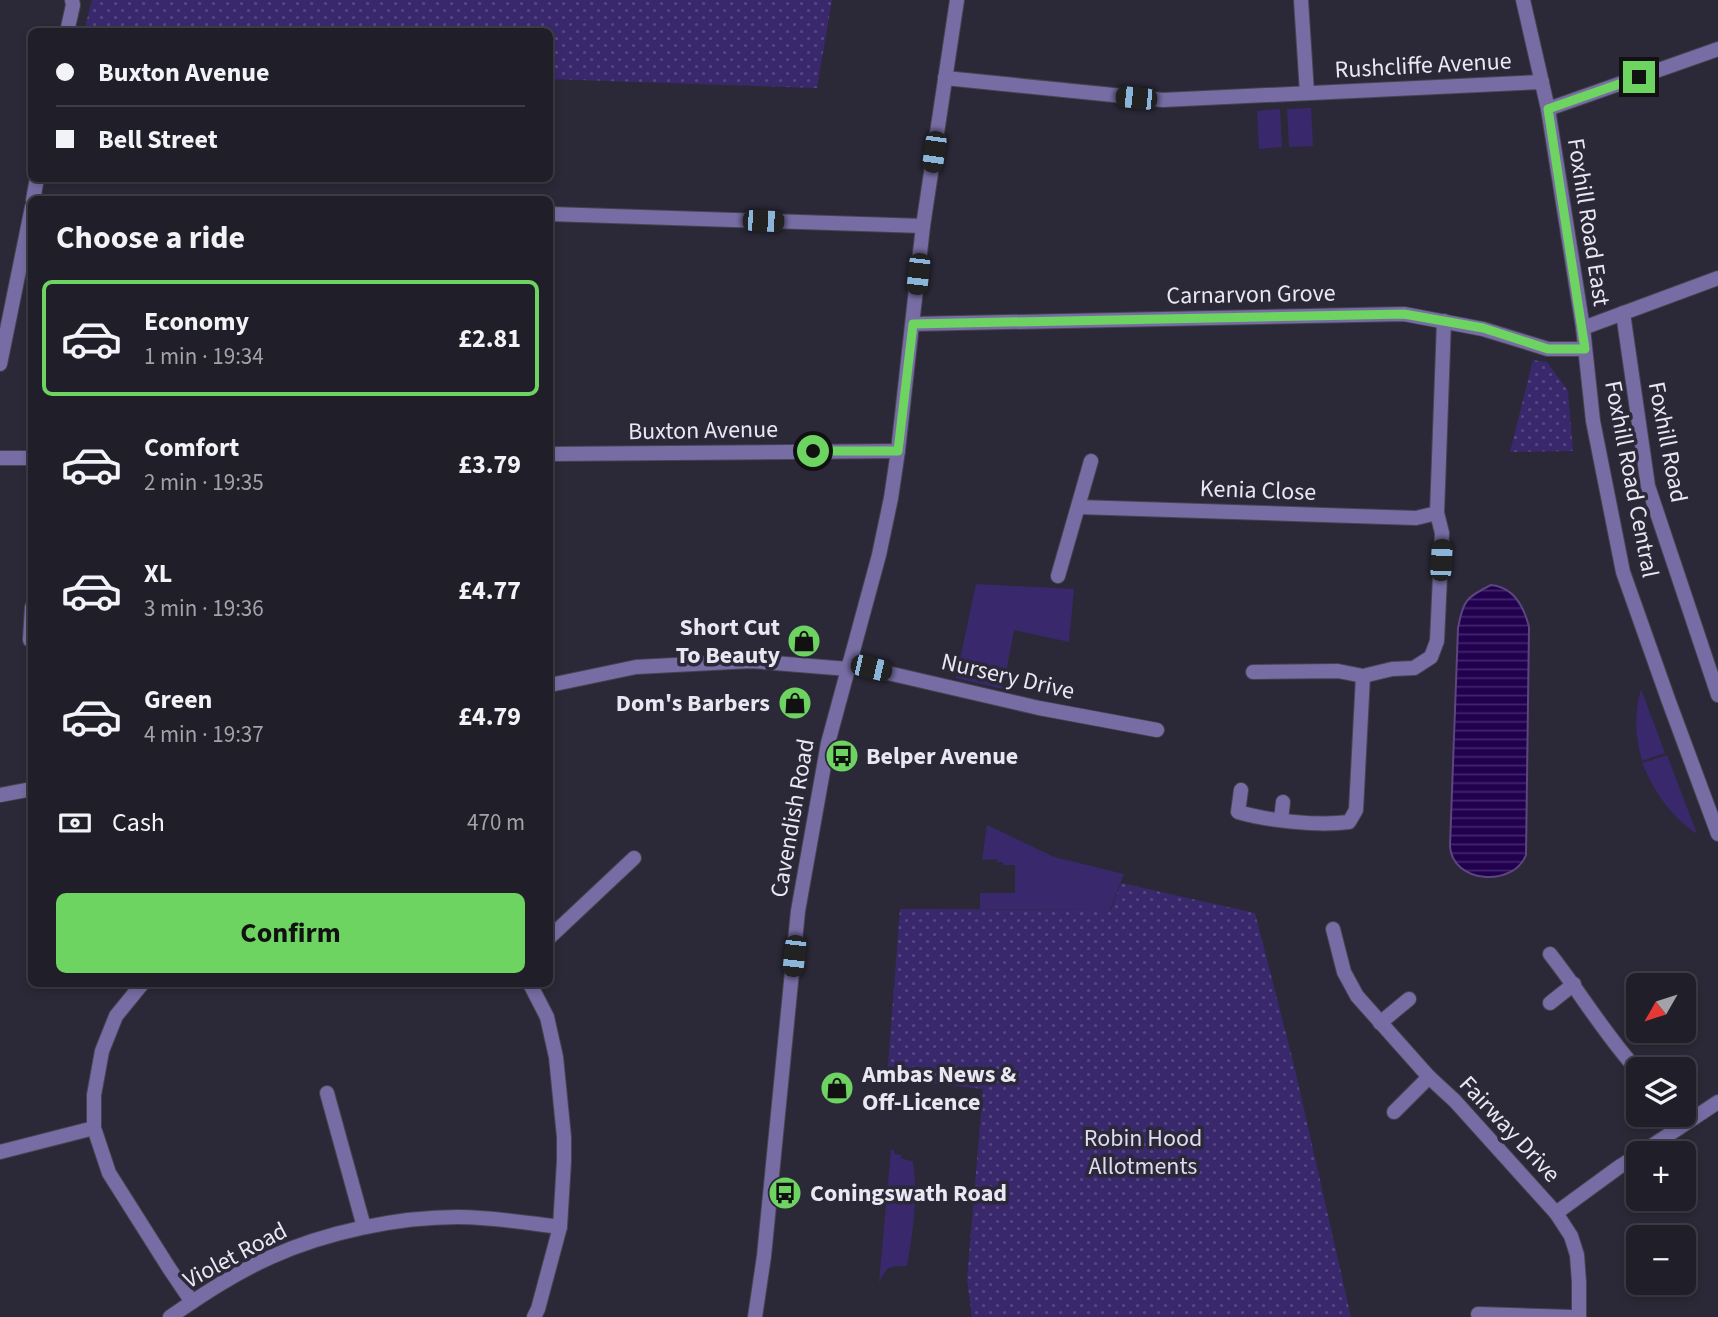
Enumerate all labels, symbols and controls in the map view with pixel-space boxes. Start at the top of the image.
street label: Rushcliffe Avenue [1334,43,1512,88]
text: Buxton Avenue [98,54,270,91]
route end [1623,61,1655,93]
car [1115,85,1158,111]
text: Bell Street [98,121,218,158]
car [921,130,948,174]
street label: Foxhill Road East [1558,136,1619,309]
car [742,210,785,232]
text: Choose a ride [56,215,245,261]
car [906,252,931,296]
street label: Carnarvon Grove [1166,276,1336,313]
text: Economy [144,303,249,340]
icon: car [60,307,123,370]
text: £2.81 [458,320,521,357]
text: 1 min · 19:34 [144,340,264,373]
street label: Foxhill Road Central [1595,378,1668,581]
street label: Foxhill Road [1639,379,1696,505]
street label: Buxton Avenue [628,412,778,449]
text: Comfort [144,429,239,466]
icon: car [60,433,123,496]
route start [797,435,829,467]
text: £3.79 [458,446,521,483]
text: 2 min · 19:35 [144,466,264,499]
street label: Kenia Close [1199,471,1317,510]
car [1430,538,1453,582]
text: XL [144,555,172,592]
icon: car [60,559,123,622]
text: £4.77 [458,572,521,609]
text: 3 min · 19:36 [144,592,264,625]
place label: Short Cut To Beauty [676,610,780,673]
shop icon: Short Cut To Beauty [785,622,823,660]
street label: Nursery Drive [938,644,1078,709]
car [849,653,894,683]
text: Green [144,681,212,718]
shop icon: Dom's Barbers [776,684,814,722]
icon: car [60,685,123,748]
place label: Dom's Barbers [616,686,770,721]
text: £4.79 [458,698,521,735]
text: 4 min · 19:37 [144,718,264,751]
street label: Cavendish Road [761,736,824,900]
bus stop icon: Belper Avenue [823,737,861,775]
place label: Belper Avenue [866,739,1018,774]
icon: cash [56,804,94,842]
text: Cash [112,804,165,841]
text: 470 m [467,806,525,839]
button: Confirm [56,893,525,973]
car [782,934,807,978]
north arrow [1626,973,1696,1043]
map controls [1626,973,1696,1295]
place label: Ambas News & Off-Licence [861,1057,1016,1120]
button: layers [1626,1057,1696,1127]
street label: Fairway Drive [1451,1068,1568,1191]
shop icon: Ambas News & Off-Licence [818,1069,856,1107]
park label: Robin Hood Allotments [1084,1121,1202,1184]
button: + [1626,1141,1696,1211]
bus stop icon: Coningswath Road [766,1174,804,1212]
place label: Coningswath Road [810,1176,1007,1211]
street label: Violet Road [177,1213,294,1298]
button: − [1626,1225,1696,1295]

